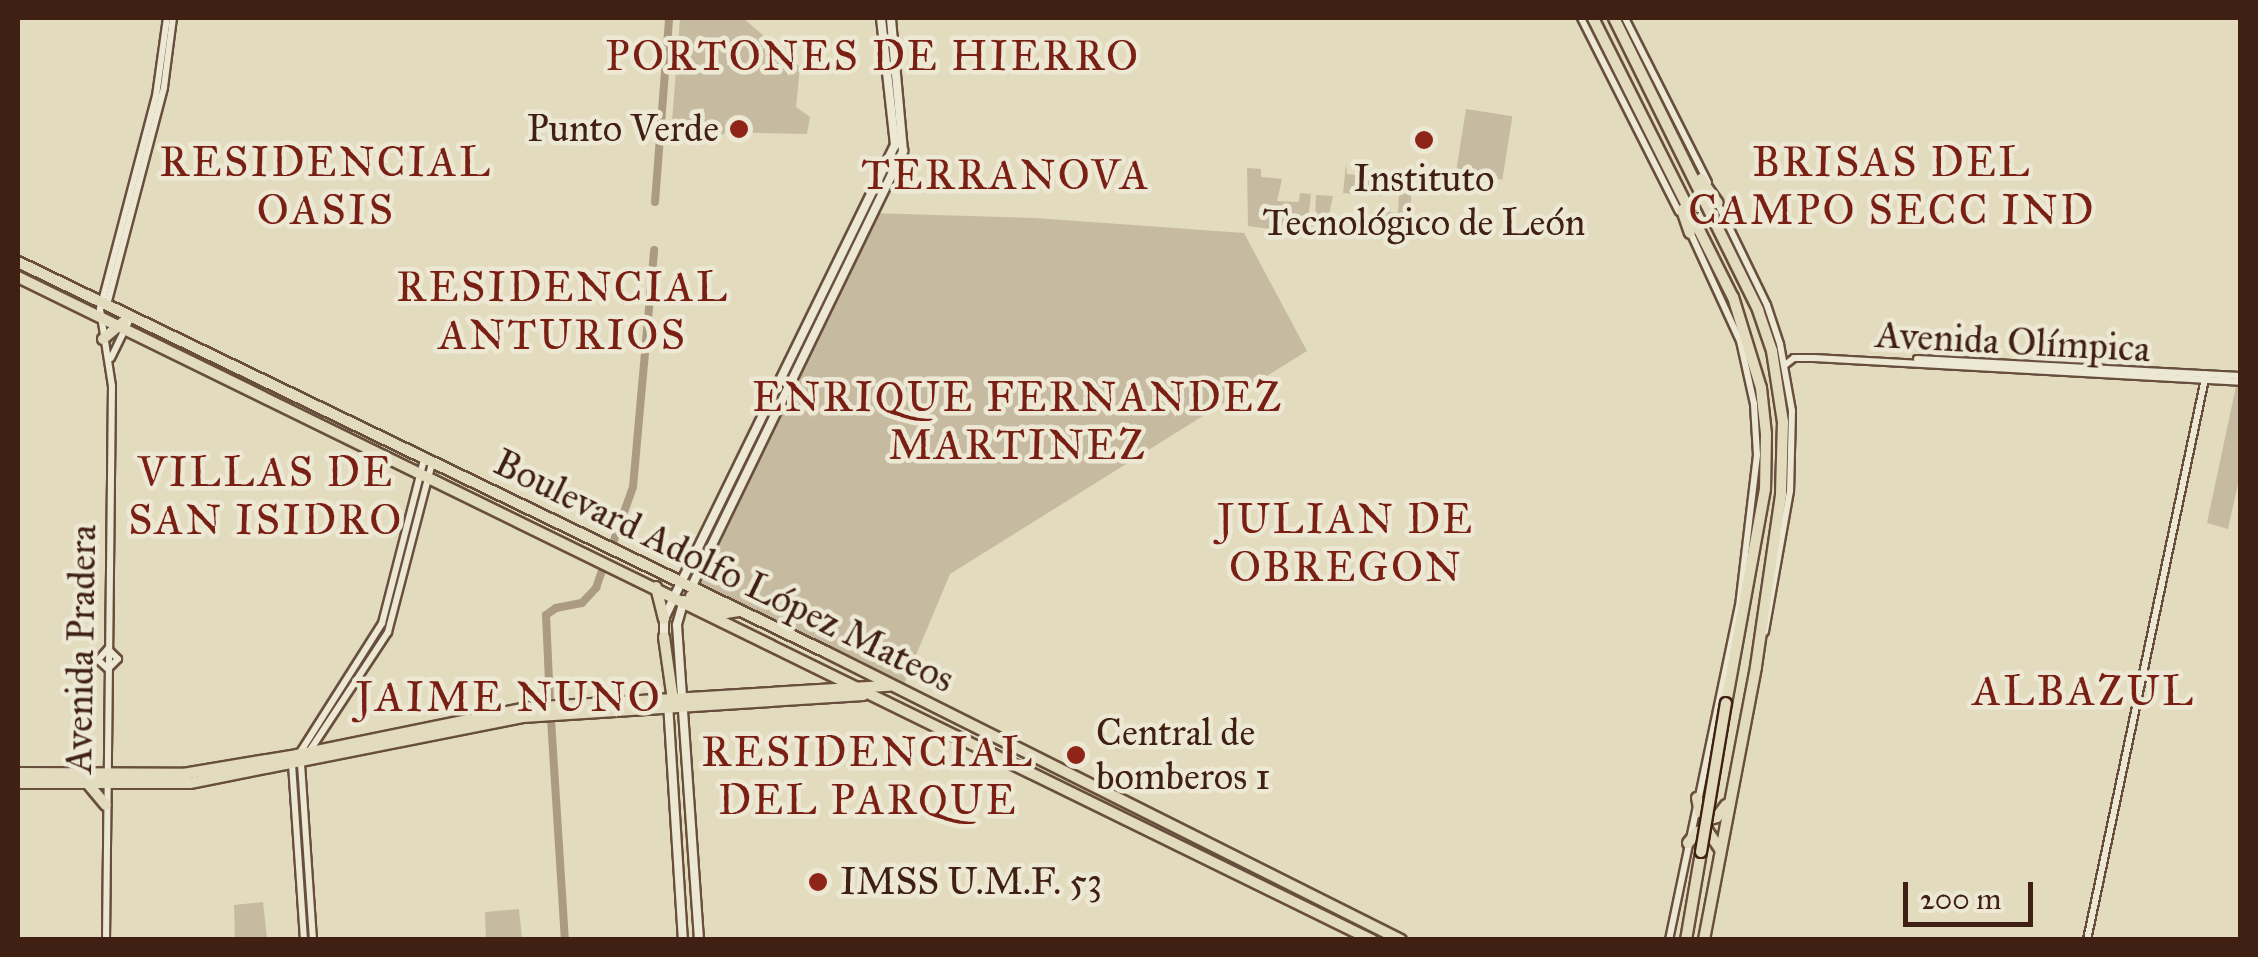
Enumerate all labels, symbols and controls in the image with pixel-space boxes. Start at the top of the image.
district label: PORTONES DE HIERRO [605,31,1141,81]
place label: Punto Verde [527,106,719,152]
marker: Punto Verde [728,118,750,140]
marker: Instituto Tecnológico de León [1413,129,1435,151]
district label: RESIDENCIAL OASIS [159,137,493,235]
district label: BRISAS DEL CAMPO SECC IND [1688,137,2096,235]
district label: TERRANOVA [861,150,1151,200]
place label: Instituto Tecnológico de León [1263,156,1585,245]
district label: RESIDENCIAL ANTURIOS [396,262,730,360]
street label: Avenida Olímpica [1875,312,2151,372]
district label: ENRIQUE FERNANDEZ MARTINEZ [752,372,1284,471]
street label: Boulevard Adolfo López Mateos [486,440,962,702]
district label: VILLAS DE SAN ISIDRO [128,447,404,546]
district label: JULIAN DE OBREGON [1217,494,1475,592]
street label: Avenida Pradera [56,524,106,774]
district label: ALBAZUL [1972,666,2196,716]
district label: JAIME NUNO [356,672,662,722]
place label: Central de bomberos 1 [1096,710,1270,799]
district label: RESIDENCIAL DEL PARQUE [701,727,1035,826]
marker: Central de bomberos 1 [1065,744,1087,766]
place label: IMSS U.M.F. 53 [840,859,1102,905]
scale bar [1908,862,2038,924]
marker: IMSS U.M.F. 53 [805,869,831,895]
text: 200 m [1920,881,2001,917]

